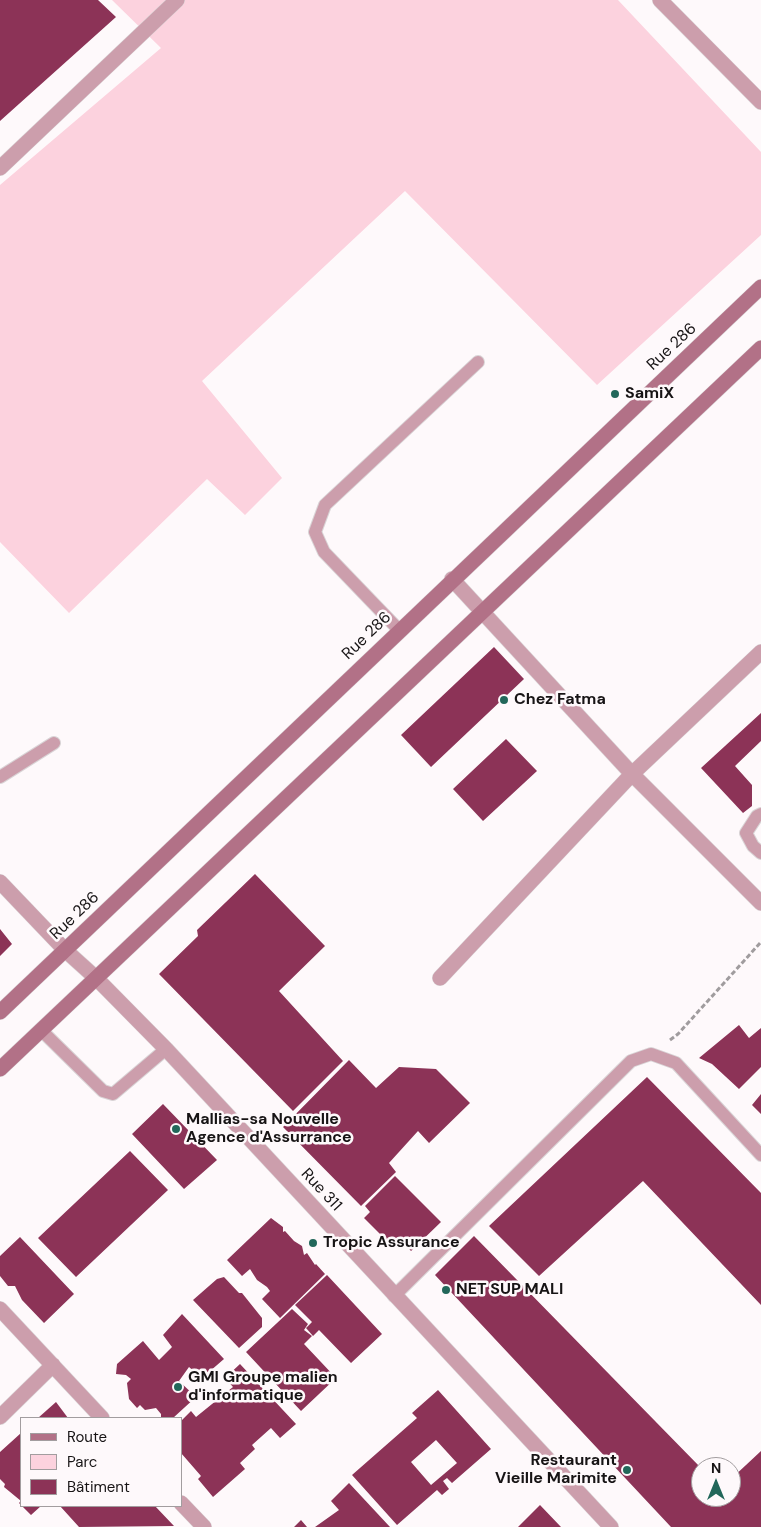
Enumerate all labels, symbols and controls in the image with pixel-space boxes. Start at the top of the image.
street label: Rue 286 [643,319,701,375]
place label: SamiX [625,384,674,404]
marker: SamiX [609,388,621,400]
street label: Rue 286 [338,608,396,664]
place label: Chez Fatma [514,690,606,710]
marker: Chez Fatma [498,694,510,706]
street label: Rue 286 [46,888,104,944]
place label: Mallias-sa Nouvelle Agence d'Assurrance [186,1110,352,1148]
marker: Mallias-sa Nouvelle Agence d'Assurrance [170,1123,182,1135]
street label: Rue 311 [297,1165,345,1215]
place label: Tropic Assurance [323,1233,460,1253]
marker: Tropic Assurance [307,1237,319,1249]
place label: NET SUP MALI [456,1280,563,1300]
marker: NET SUP MALI [440,1284,452,1296]
place label: GMI Groupe malien d'informatique [188,1368,338,1406]
marker: GMI Groupe malien d'informatique [172,1381,184,1393]
legend [20,1417,182,1507]
text: Route [67,1427,107,1447]
place label: Restaurant Vieille Marimite [495,1451,617,1489]
text: Parc [67,1452,97,1472]
north arrow [691,1457,741,1507]
text: N [711,1459,721,1477]
marker: Restaurant Vieille Marimite [621,1464,633,1476]
text: Bâtiment [67,1477,130,1497]

